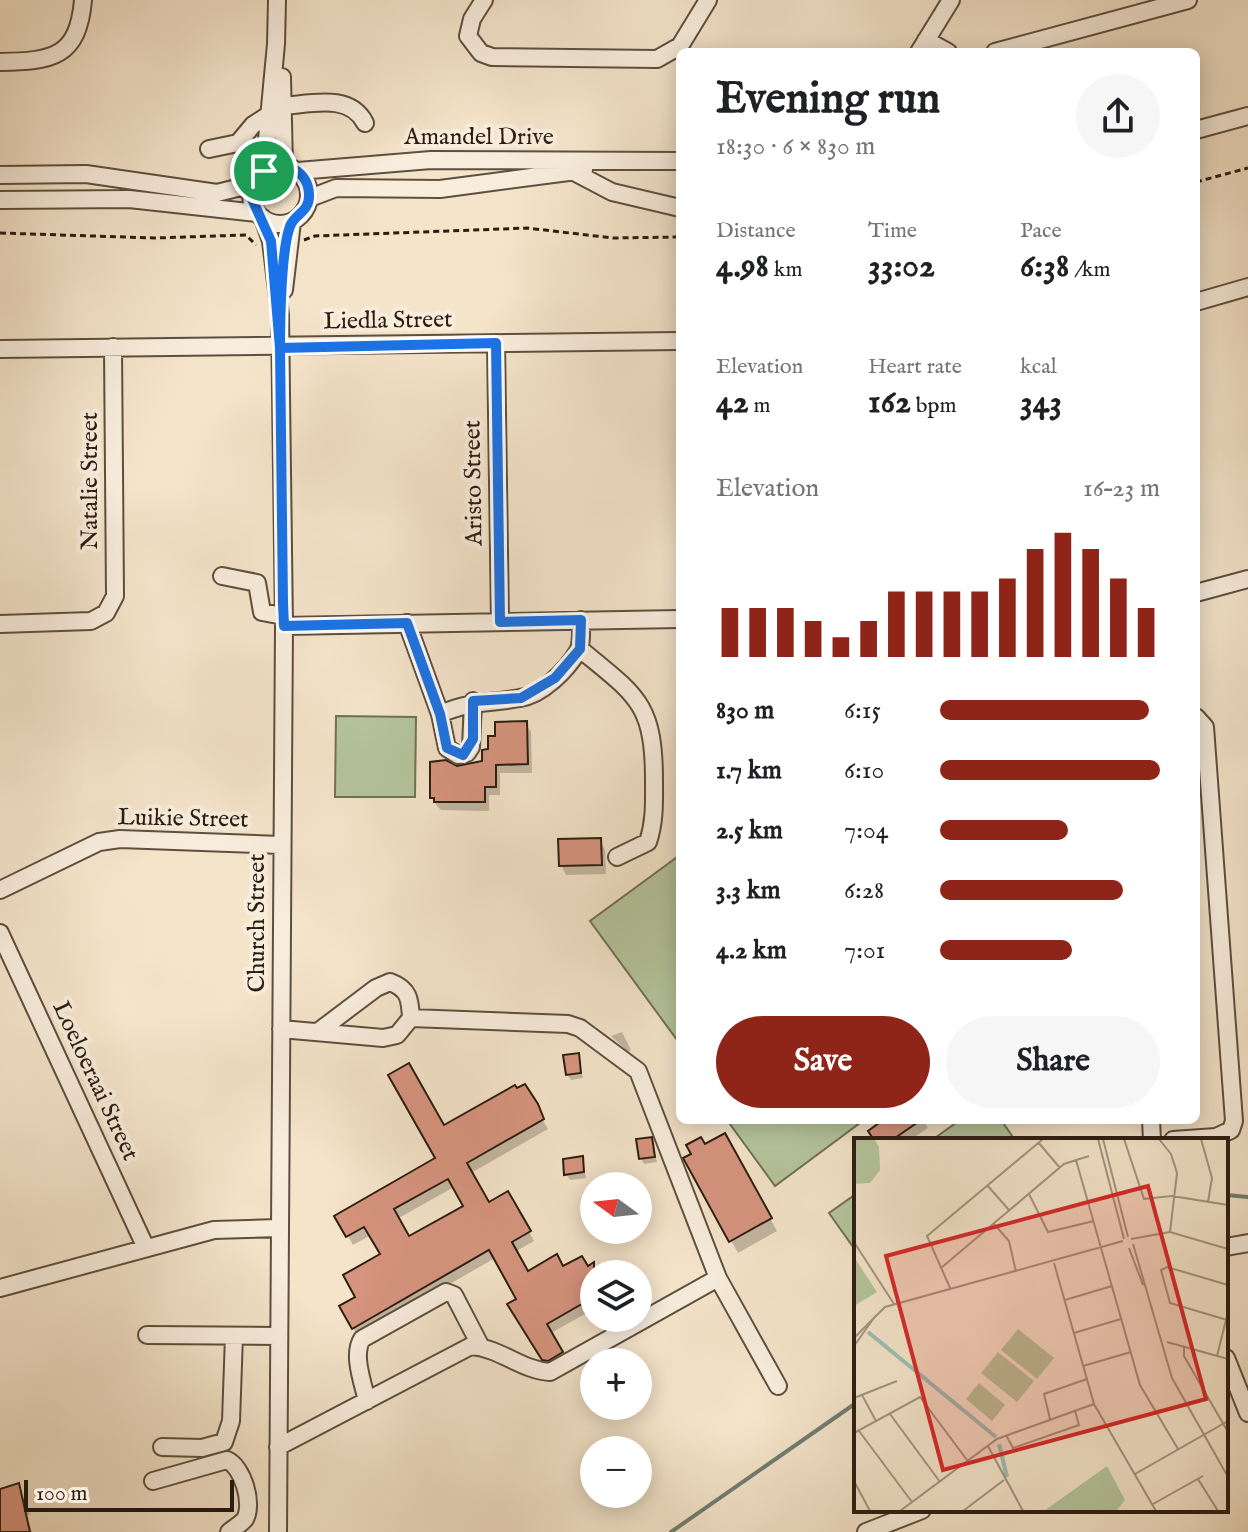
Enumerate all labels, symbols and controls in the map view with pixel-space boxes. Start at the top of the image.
text: Evening run [716,72,940,128]
button: share [1076,74,1160,158]
street label: Amandel Drive [403,122,554,153]
text: 18:30 · 6 × 830 m [716,130,875,163]
pin [230,137,298,205]
icon: arrive [242,149,286,193]
text: Distance [716,217,796,245]
text: Time [868,217,917,245]
text: Pace [1020,217,1062,245]
text: 4.98 [716,245,769,288]
text: 33:02 [868,245,935,288]
text: 6:38 [1020,245,1069,288]
text: km [769,256,802,284]
text: /km [1069,256,1110,284]
street label: Liedla Street [323,304,453,338]
text: Elevation [716,353,803,381]
text: Heart rate [868,353,962,381]
text: kcal [1020,353,1057,381]
text: 42 [716,381,749,424]
text: 162 [868,381,911,424]
text: 343 [1020,381,1062,424]
text: m [749,392,770,420]
text: bpm [911,392,956,420]
street label: Natalie Street [75,412,106,550]
street label: Aristo Street [457,420,491,547]
text: Elevation [716,472,819,505]
text: 16–23 m [1083,472,1160,505]
text: 830 m [716,694,774,727]
text: 6:15 [844,694,881,727]
text: 1.7 km [716,754,782,787]
text: 6:10 [844,754,884,787]
street label: Luikie Street [117,802,249,836]
text: 2.5 km [716,814,783,847]
text: 7:04 [844,814,889,847]
street label: Church Street [242,854,273,992]
text: 3.3 km [716,874,781,907]
text: 6:28 [844,874,884,907]
text: 4.2 km [716,934,787,967]
text: 7:01 [844,934,885,967]
street label: Loeloeraai Street [45,996,145,1166]
button: Save [716,1016,930,1108]
button: Share [946,1016,1160,1108]
inset map [854,1138,1228,1512]
north arrow [580,1172,652,1244]
map controls [580,1172,652,1508]
button: layers [580,1260,652,1332]
button: + [580,1348,652,1420]
button: − [580,1436,652,1508]
scale bar [24,1476,234,1512]
text: 100 m [36,1480,88,1508]

